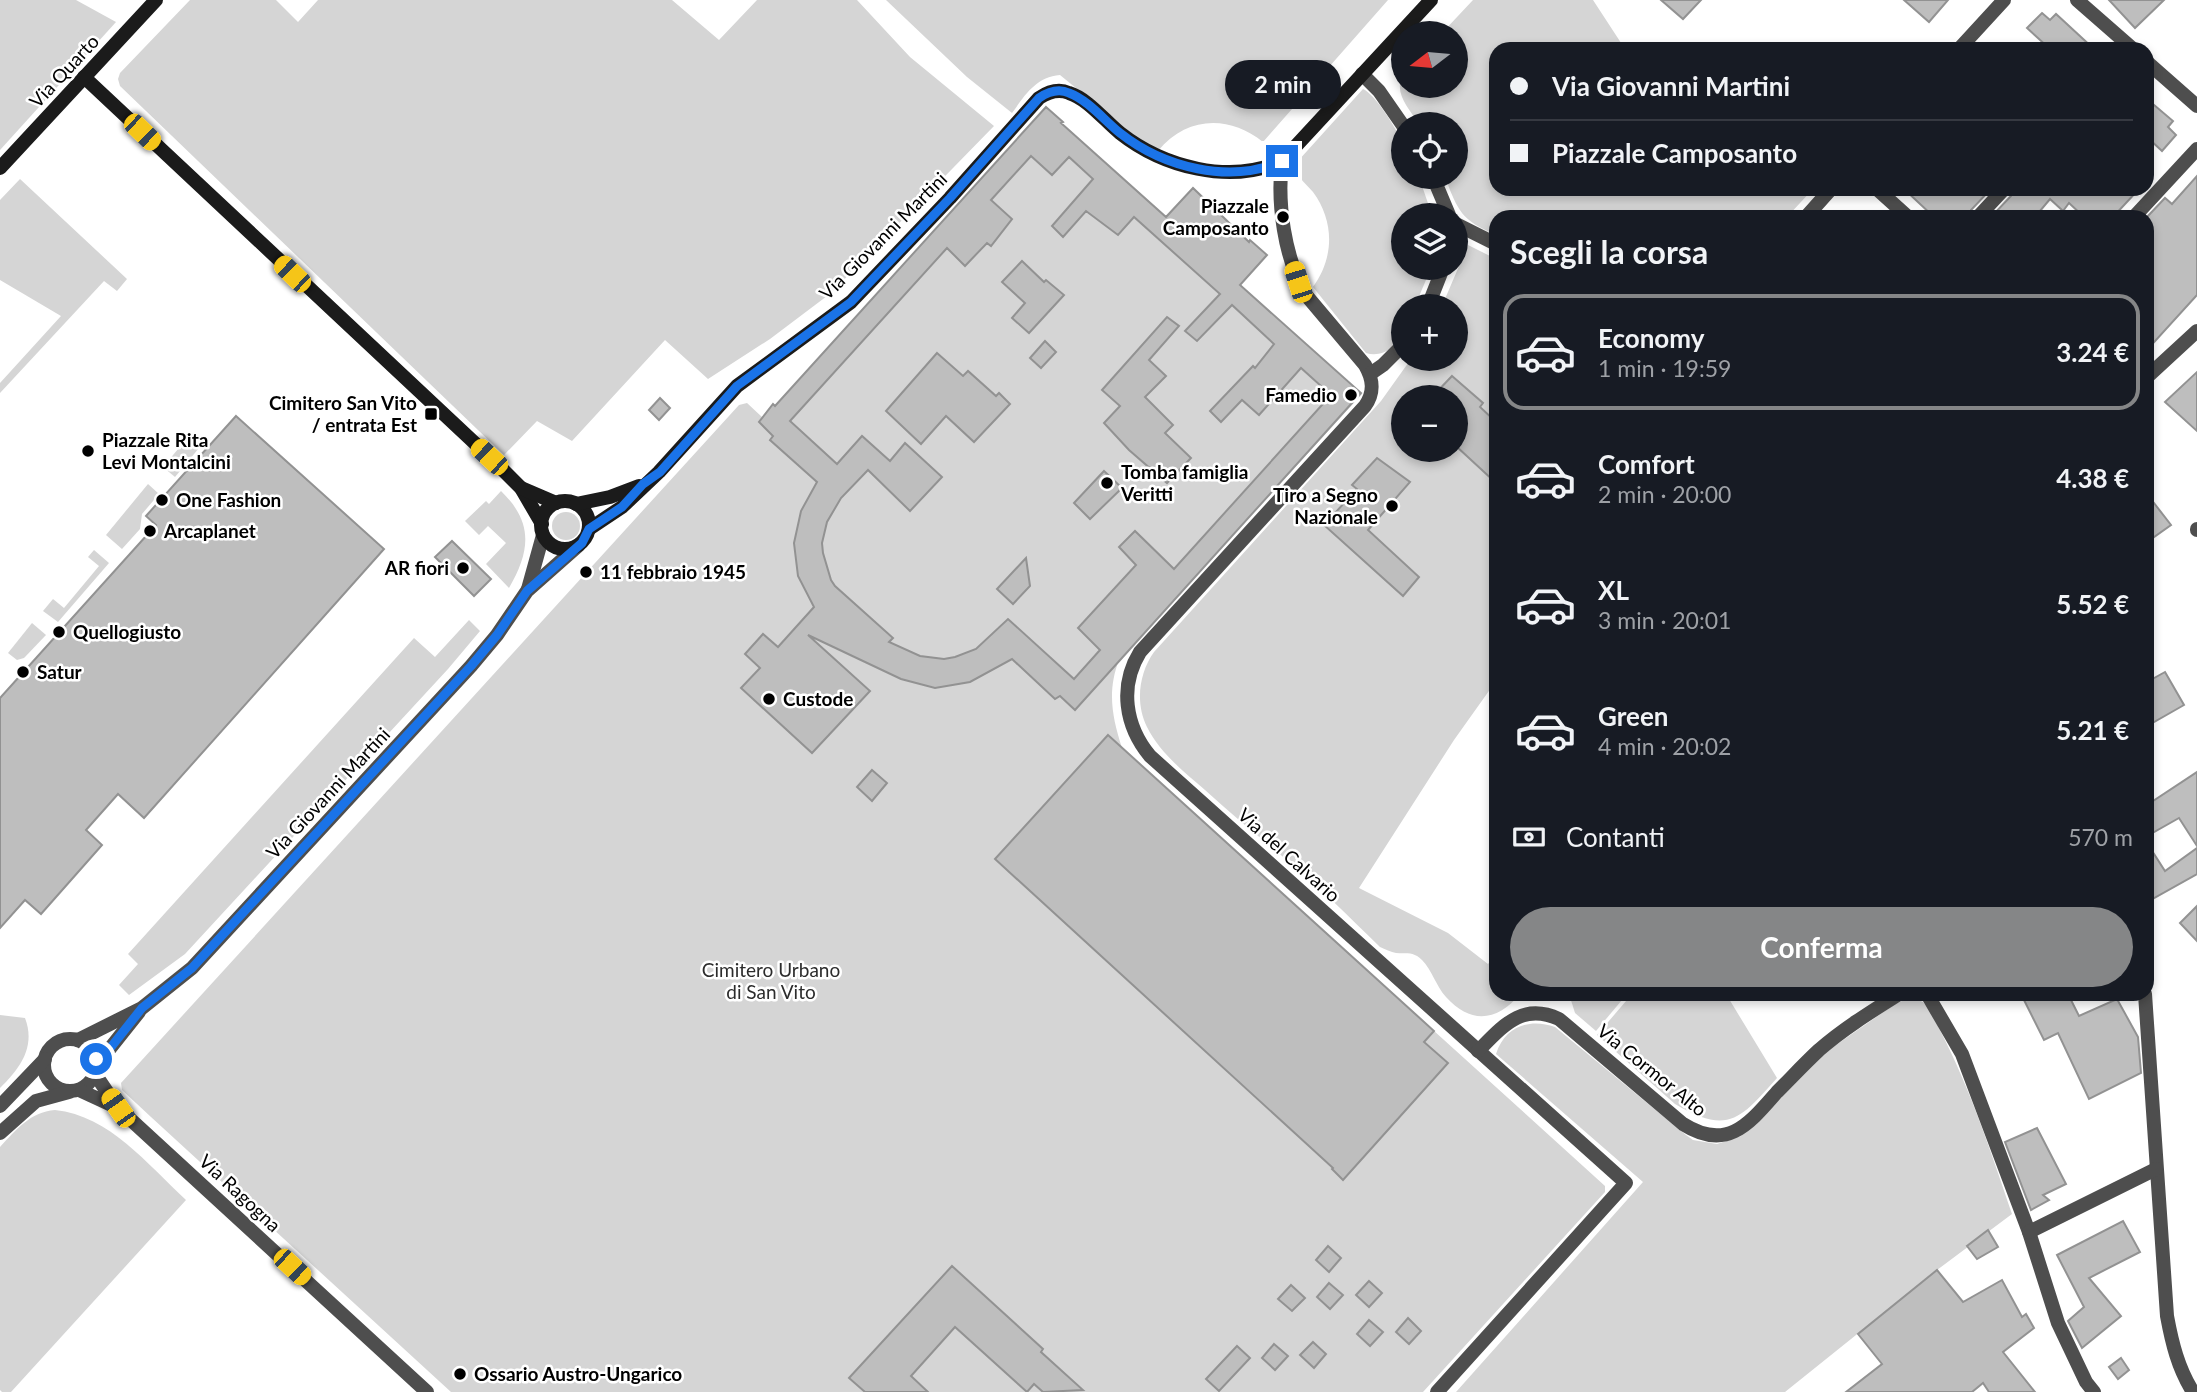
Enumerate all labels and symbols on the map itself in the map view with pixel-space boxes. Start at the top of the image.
north arrow [1391,21,1468,98]
street label: Via Quarto [24,29,103,112]
callout: 2 min [1224,60,1340,108]
car [120,110,165,154]
route end [1266,145,1298,177]
street label: Via Giovanni Martini [814,167,951,304]
place label: Piazzale Camposanto [1163,194,1269,239]
marker: Piazzale Camposanto [1275,209,1291,225]
car [270,252,315,296]
car [1282,259,1315,305]
place label: Famedio [1265,383,1337,406]
marker: Famedio [1343,387,1359,403]
place label: Cimitero San Vito / entrata Est [269,391,417,436]
marker: Cimitero San Vito / entrata Est [423,406,439,422]
place label: Piazzale Rita Levi Montalcini [102,428,231,473]
car [467,435,512,479]
marker: Piazzale Rita Levi Montalcini [80,443,96,459]
place label: Tomba famiglia Veritti [1120,460,1248,505]
marker: Tomba famiglia Veritti [1099,475,1115,491]
place label: Tiro a Segno Nazionale [1273,483,1378,528]
place label: One Fashion [176,488,281,511]
marker: One Fashion [154,492,170,508]
marker: Tiro a Segno Nazionale [1384,498,1400,514]
place label: Arcaplanet [163,519,256,542]
marker: Arcaplanet [142,523,158,539]
place label: AR fiori [384,556,449,579]
marker: AR fiori [455,560,471,576]
place label: 11 febbraio 1945 [600,560,746,583]
marker: 11 febbraio 1945 [578,564,594,580]
place label: Quellogiusto [73,620,181,643]
marker: Quellogiusto [51,624,67,640]
place label: Satur [37,660,83,683]
marker: Satur [15,664,31,680]
place label: Custode [783,687,853,710]
marker: Custode [761,691,777,707]
street label: Via Giovanni Martini [261,722,394,863]
street label: Via del Calvario [1233,803,1345,907]
park label: Cimitero Urbano di San Vito [702,958,840,1003]
street label: Via Cormor Alto [1593,1019,1712,1121]
route start [80,1043,112,1075]
car [98,1085,139,1131]
street label: Via Ragogna [195,1149,286,1236]
car [270,1245,315,1289]
place label: Ossario Austro-Ungarico [474,1362,682,1385]
marker: Ossario Austro-Ungarico [452,1366,468,1382]

